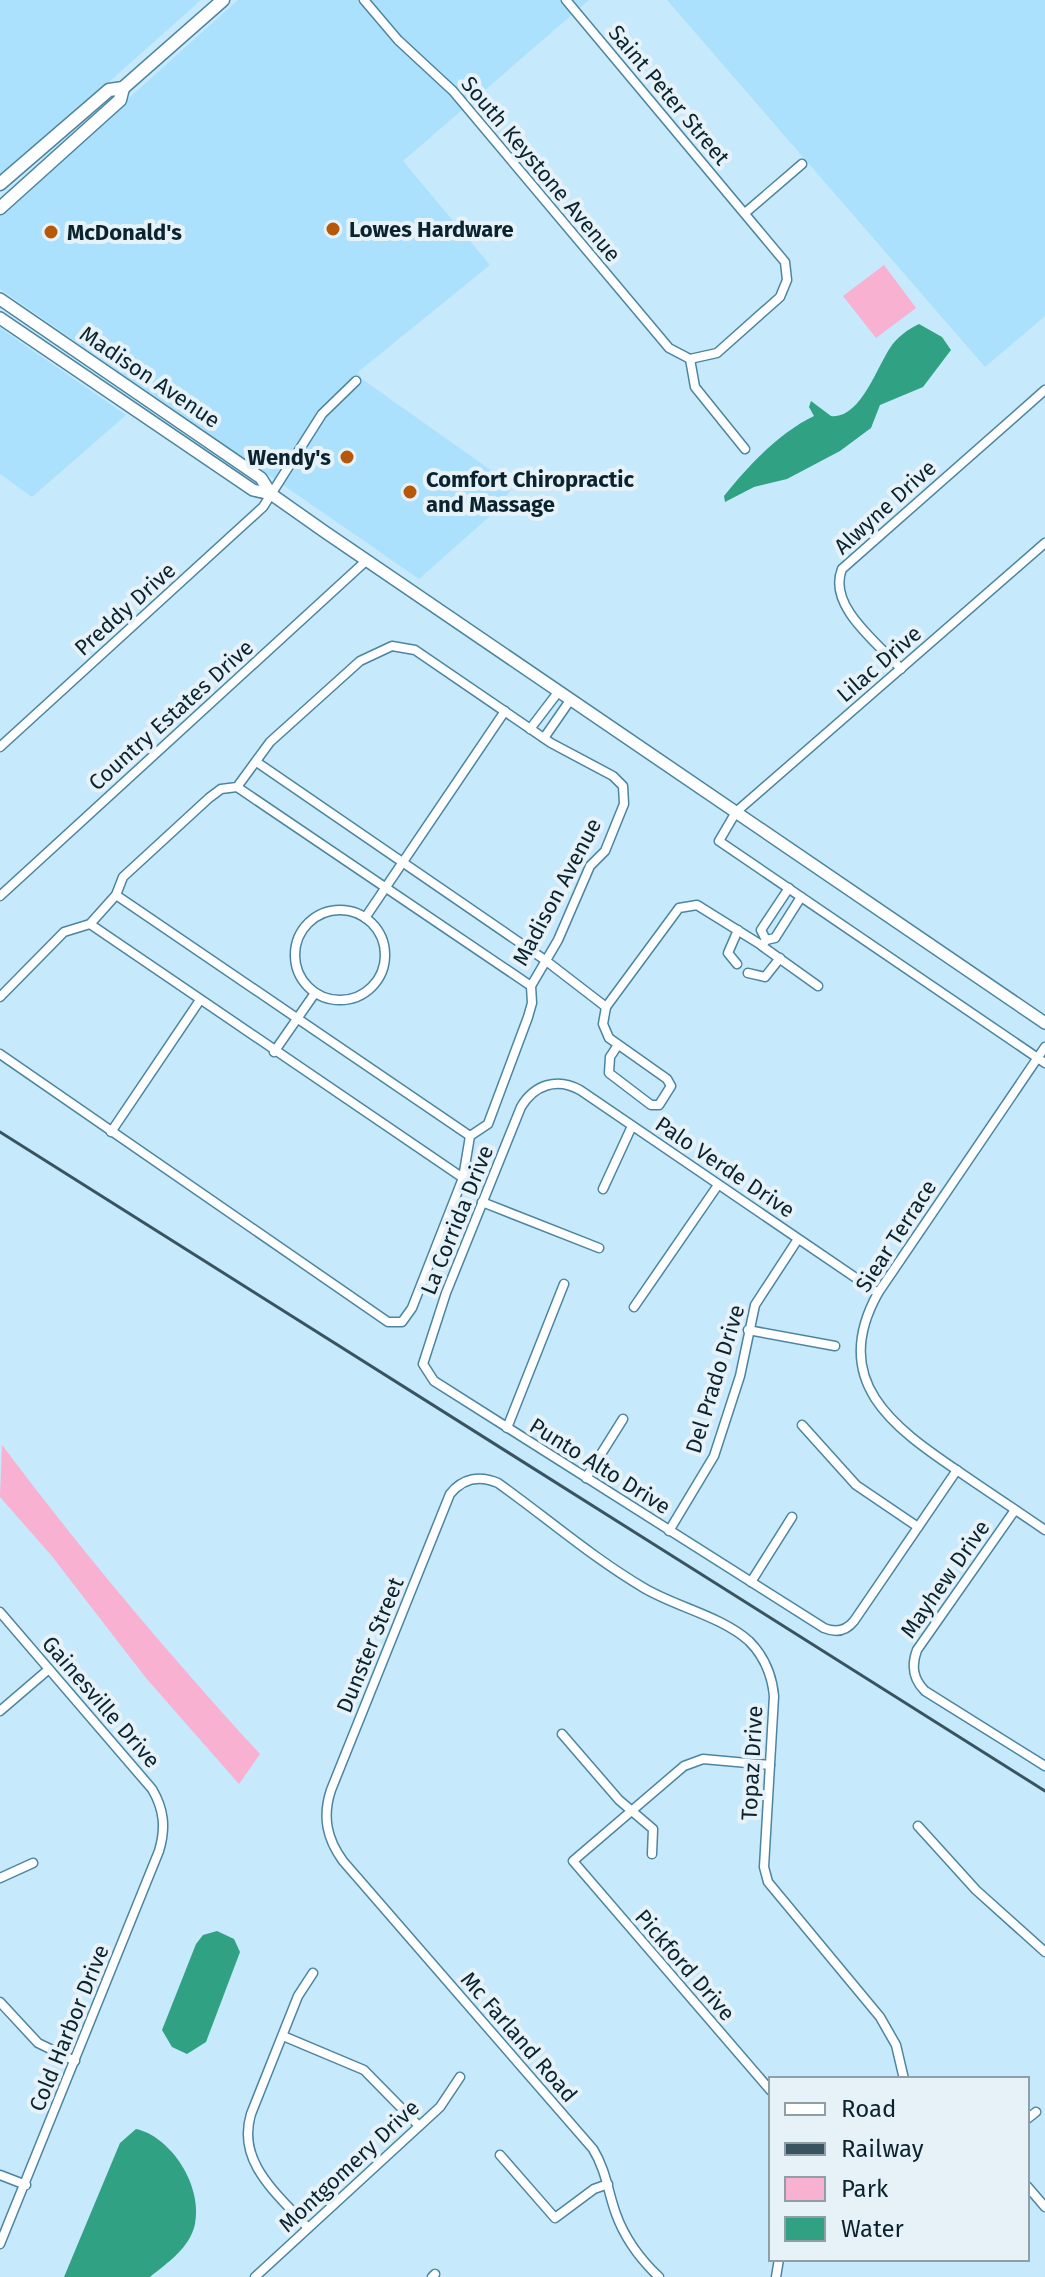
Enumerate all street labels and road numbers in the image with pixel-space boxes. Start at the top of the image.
street label: Saint Peter Street [603,19,735,171]
street label: South Keystone Avenue [455,71,627,267]
street label: Madison Avenue [75,320,225,434]
street label: Alwyne Drive [828,454,942,560]
street label: Preddy Drive [69,557,181,661]
street label: Lilac Drive [831,620,927,708]
street label: Country Estates Drive [83,634,259,796]
street label: Madison Avenue [507,814,607,970]
street label: Palo Verde Drive [650,1110,800,1224]
street label: La Corrida Drive [415,1141,499,1299]
street label: Siear Terrace [850,1175,942,1297]
street label: Del Prado Drive [680,1301,750,1457]
street label: Punto Alto Drive [525,1412,675,1520]
street label: Mayhew Drive [894,1515,996,1643]
street label: Dunster Street [331,1573,409,1717]
street label: Gainesville Drive [36,1630,166,1774]
street label: Topaz Drive [736,1705,768,1821]
street label: Pickford Drive [629,1904,741,2026]
street label: Cold Harbor Drive [23,1941,115,2115]
street label: Mc Farland Road [455,1966,583,2108]
street label: Montgomery Drive [273,2094,425,2238]

